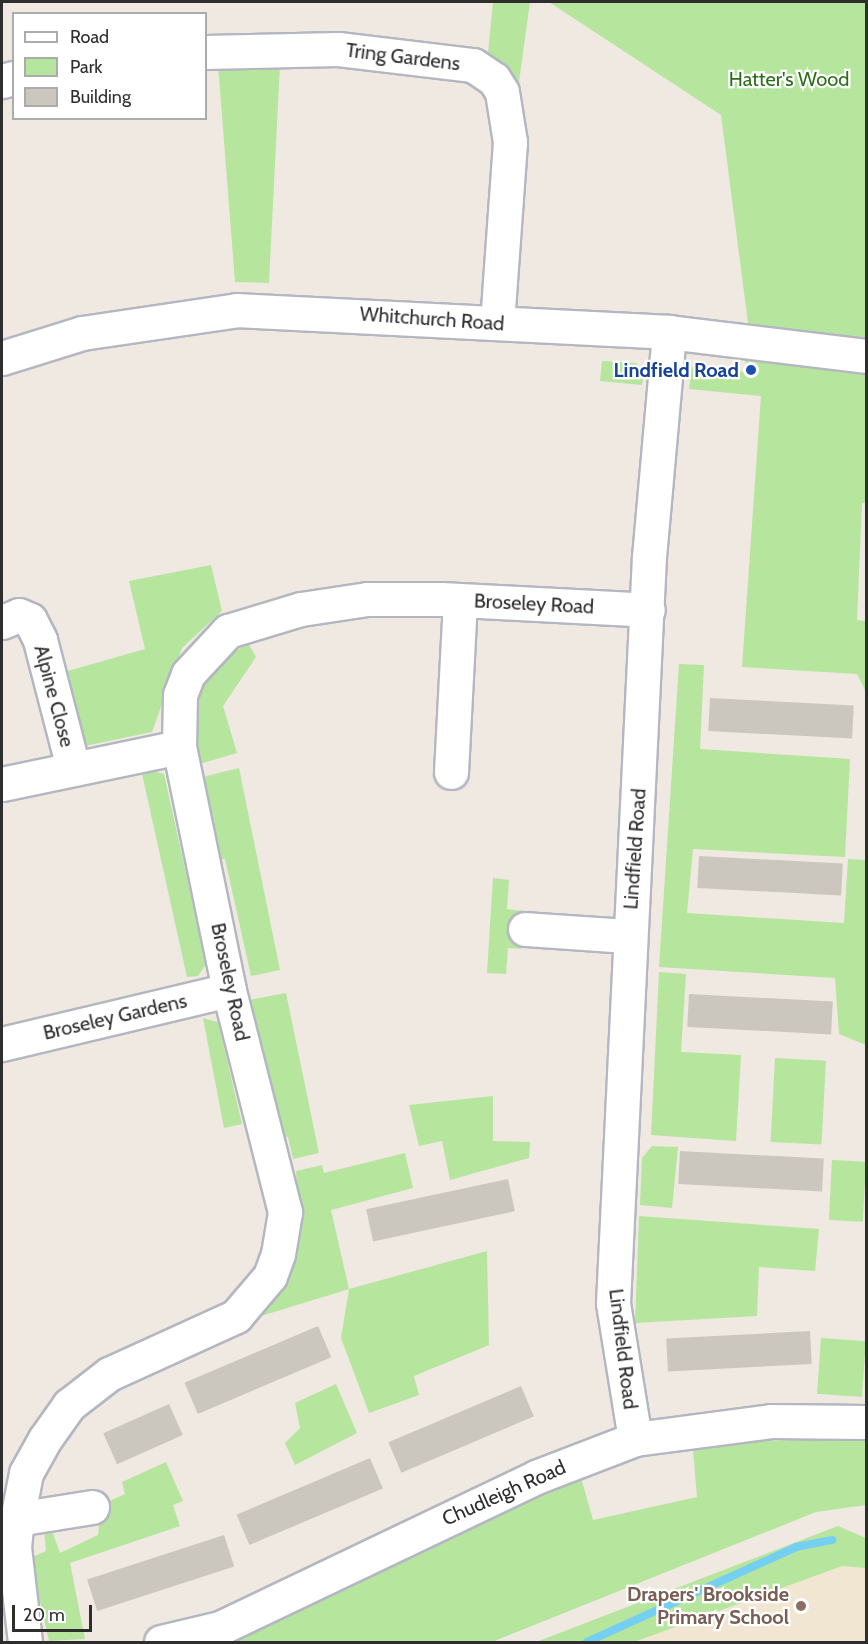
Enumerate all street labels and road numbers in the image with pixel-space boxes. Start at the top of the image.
street label: Tring Gardens [344,38,462,76]
street label: Whitchurch Road [359,302,505,336]
street label: Broseley Road [473,589,595,619]
street label: Alpine Close [29,642,79,750]
street label: Lindfield Road [619,788,651,910]
street label: Broseley Road [206,921,254,1043]
street label: Broseley Gardens [41,989,189,1045]
street label: Lindfield Road [604,1287,642,1411]
street label: Chudleigh Road [439,1455,569,1531]

